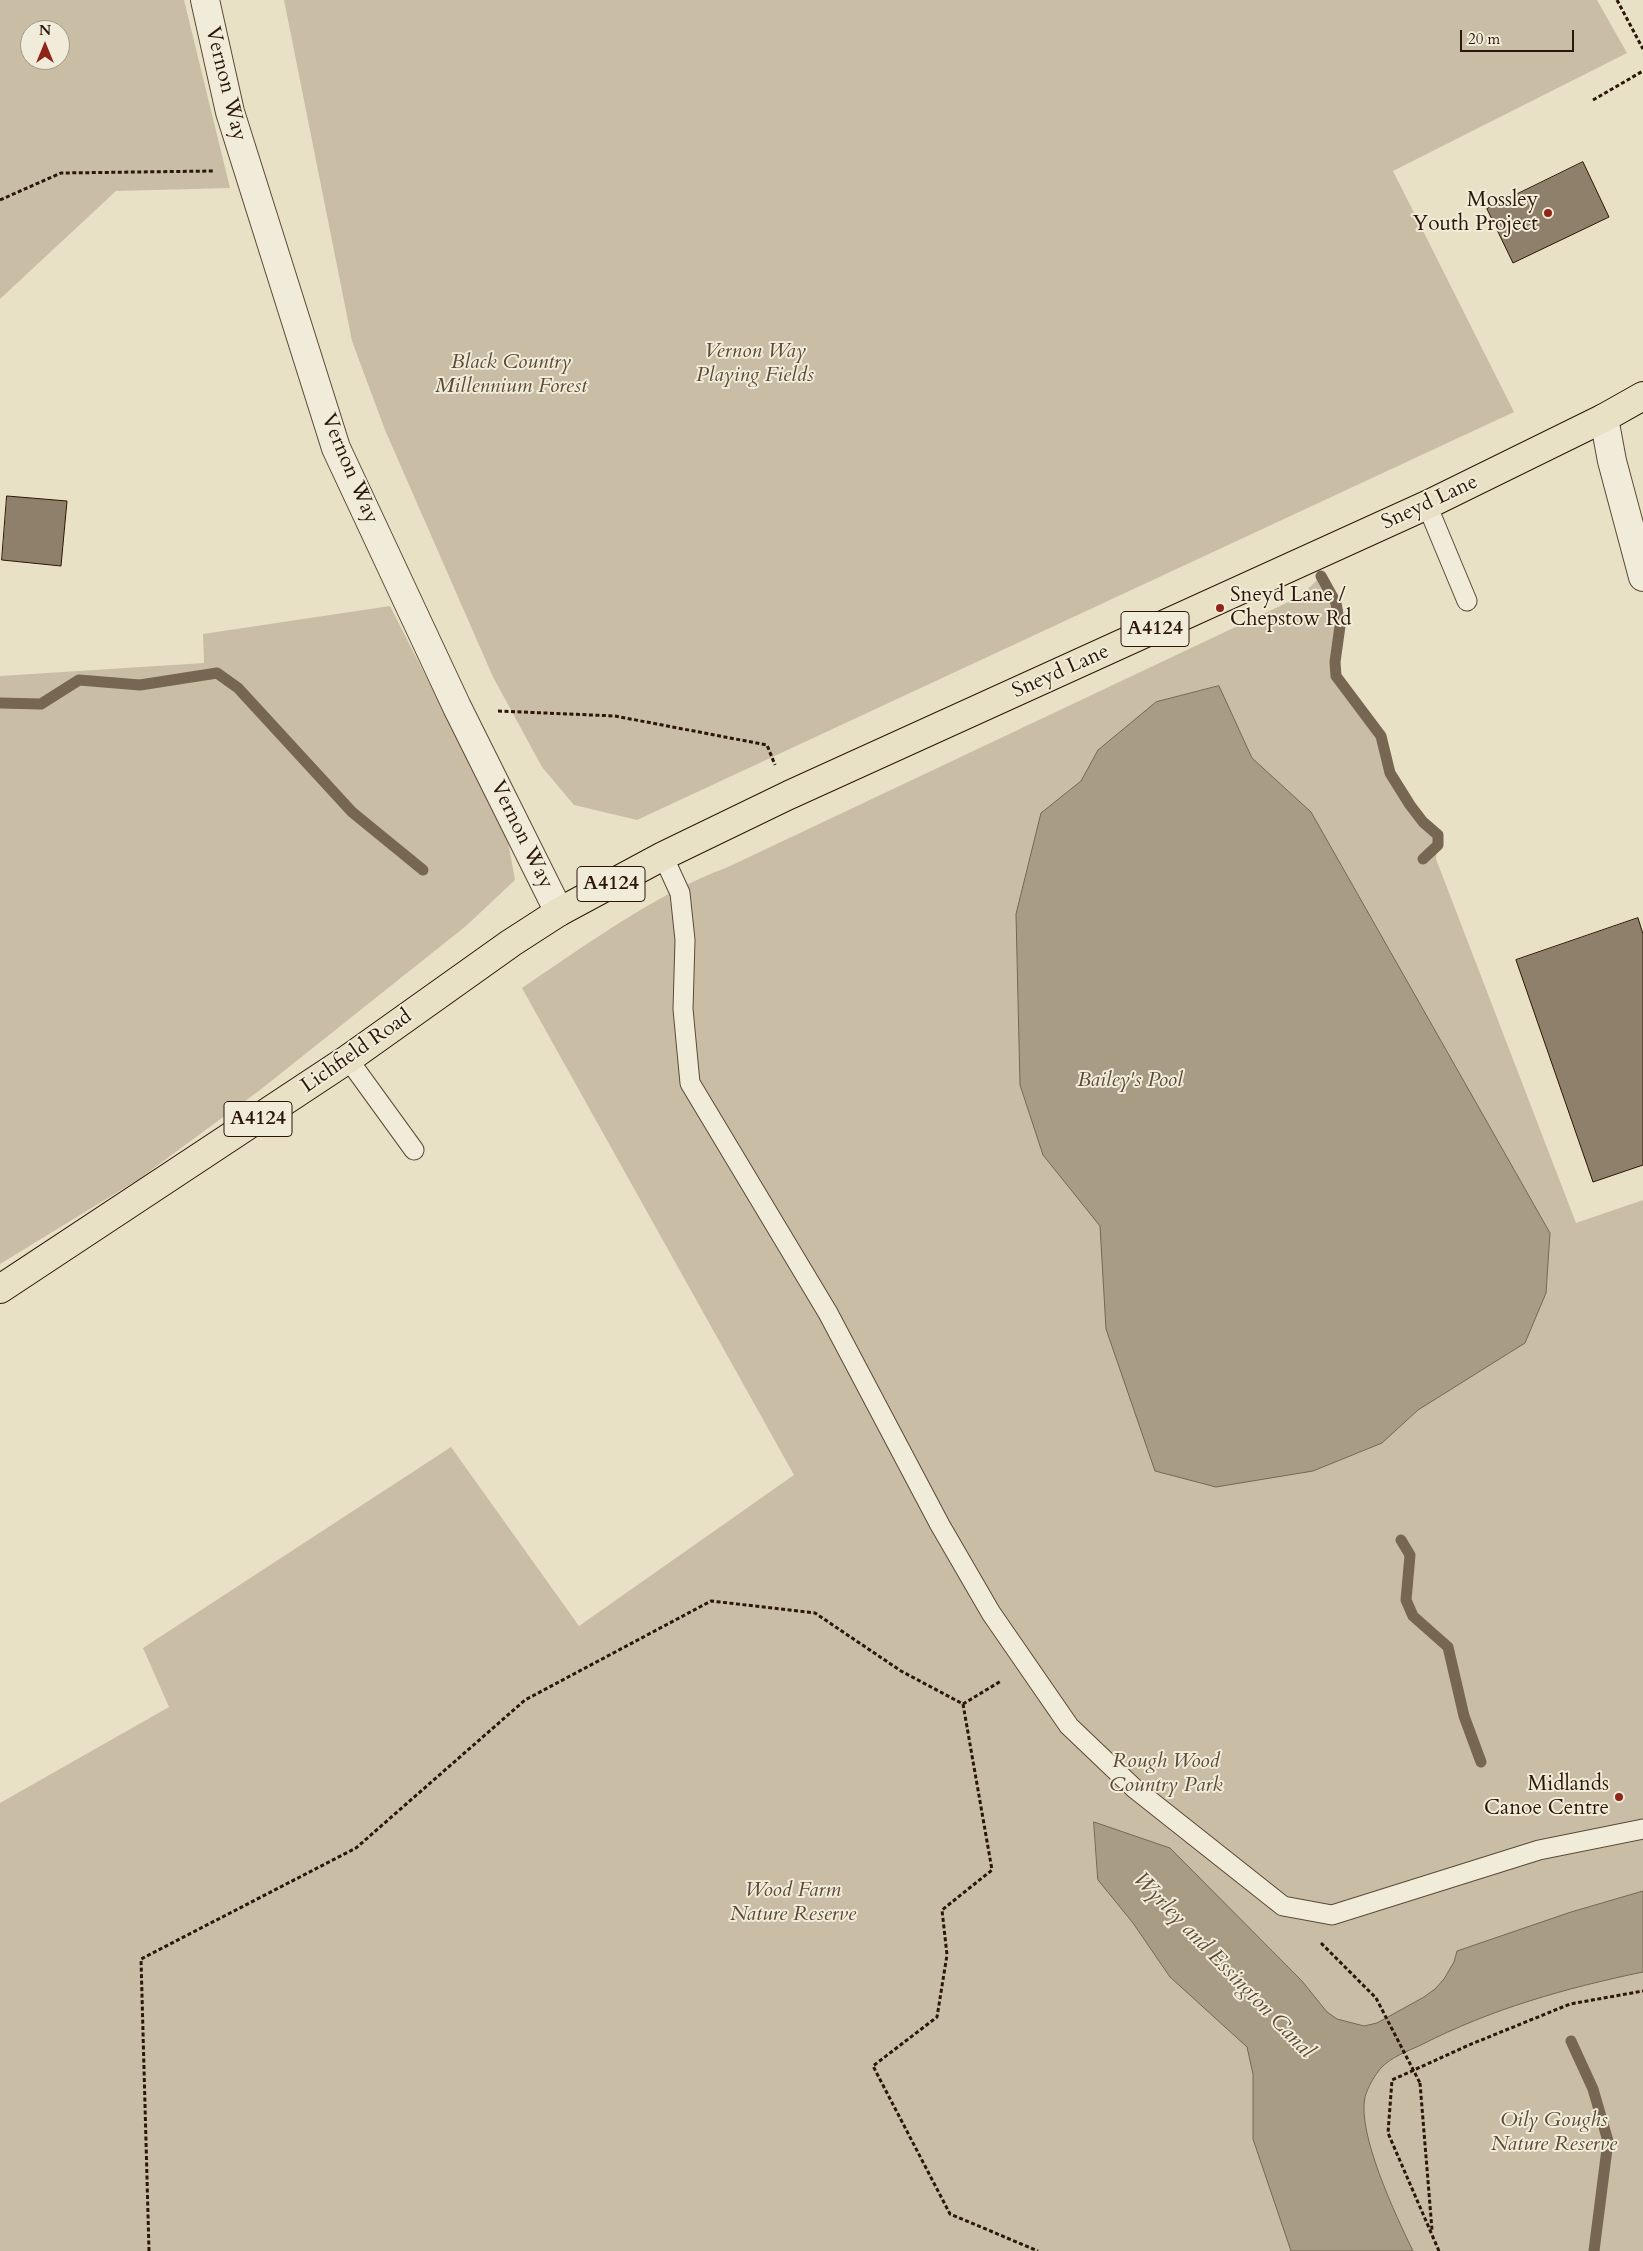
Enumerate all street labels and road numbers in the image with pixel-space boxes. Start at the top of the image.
street label: Vernon Way [199,24,251,144]
street label: Vernon Way [315,410,383,528]
street label: Sneyd Lane [1378,470,1482,536]
road number: A4124 [1121,612,1189,646]
street label: Sneyd Lane [1009,640,1113,704]
street label: Vernon Way [484,777,558,893]
road number: A4124 [577,866,645,902]
street label: Lichfield Road [297,1005,417,1099]
road number: A4124 [224,1102,292,1136]

